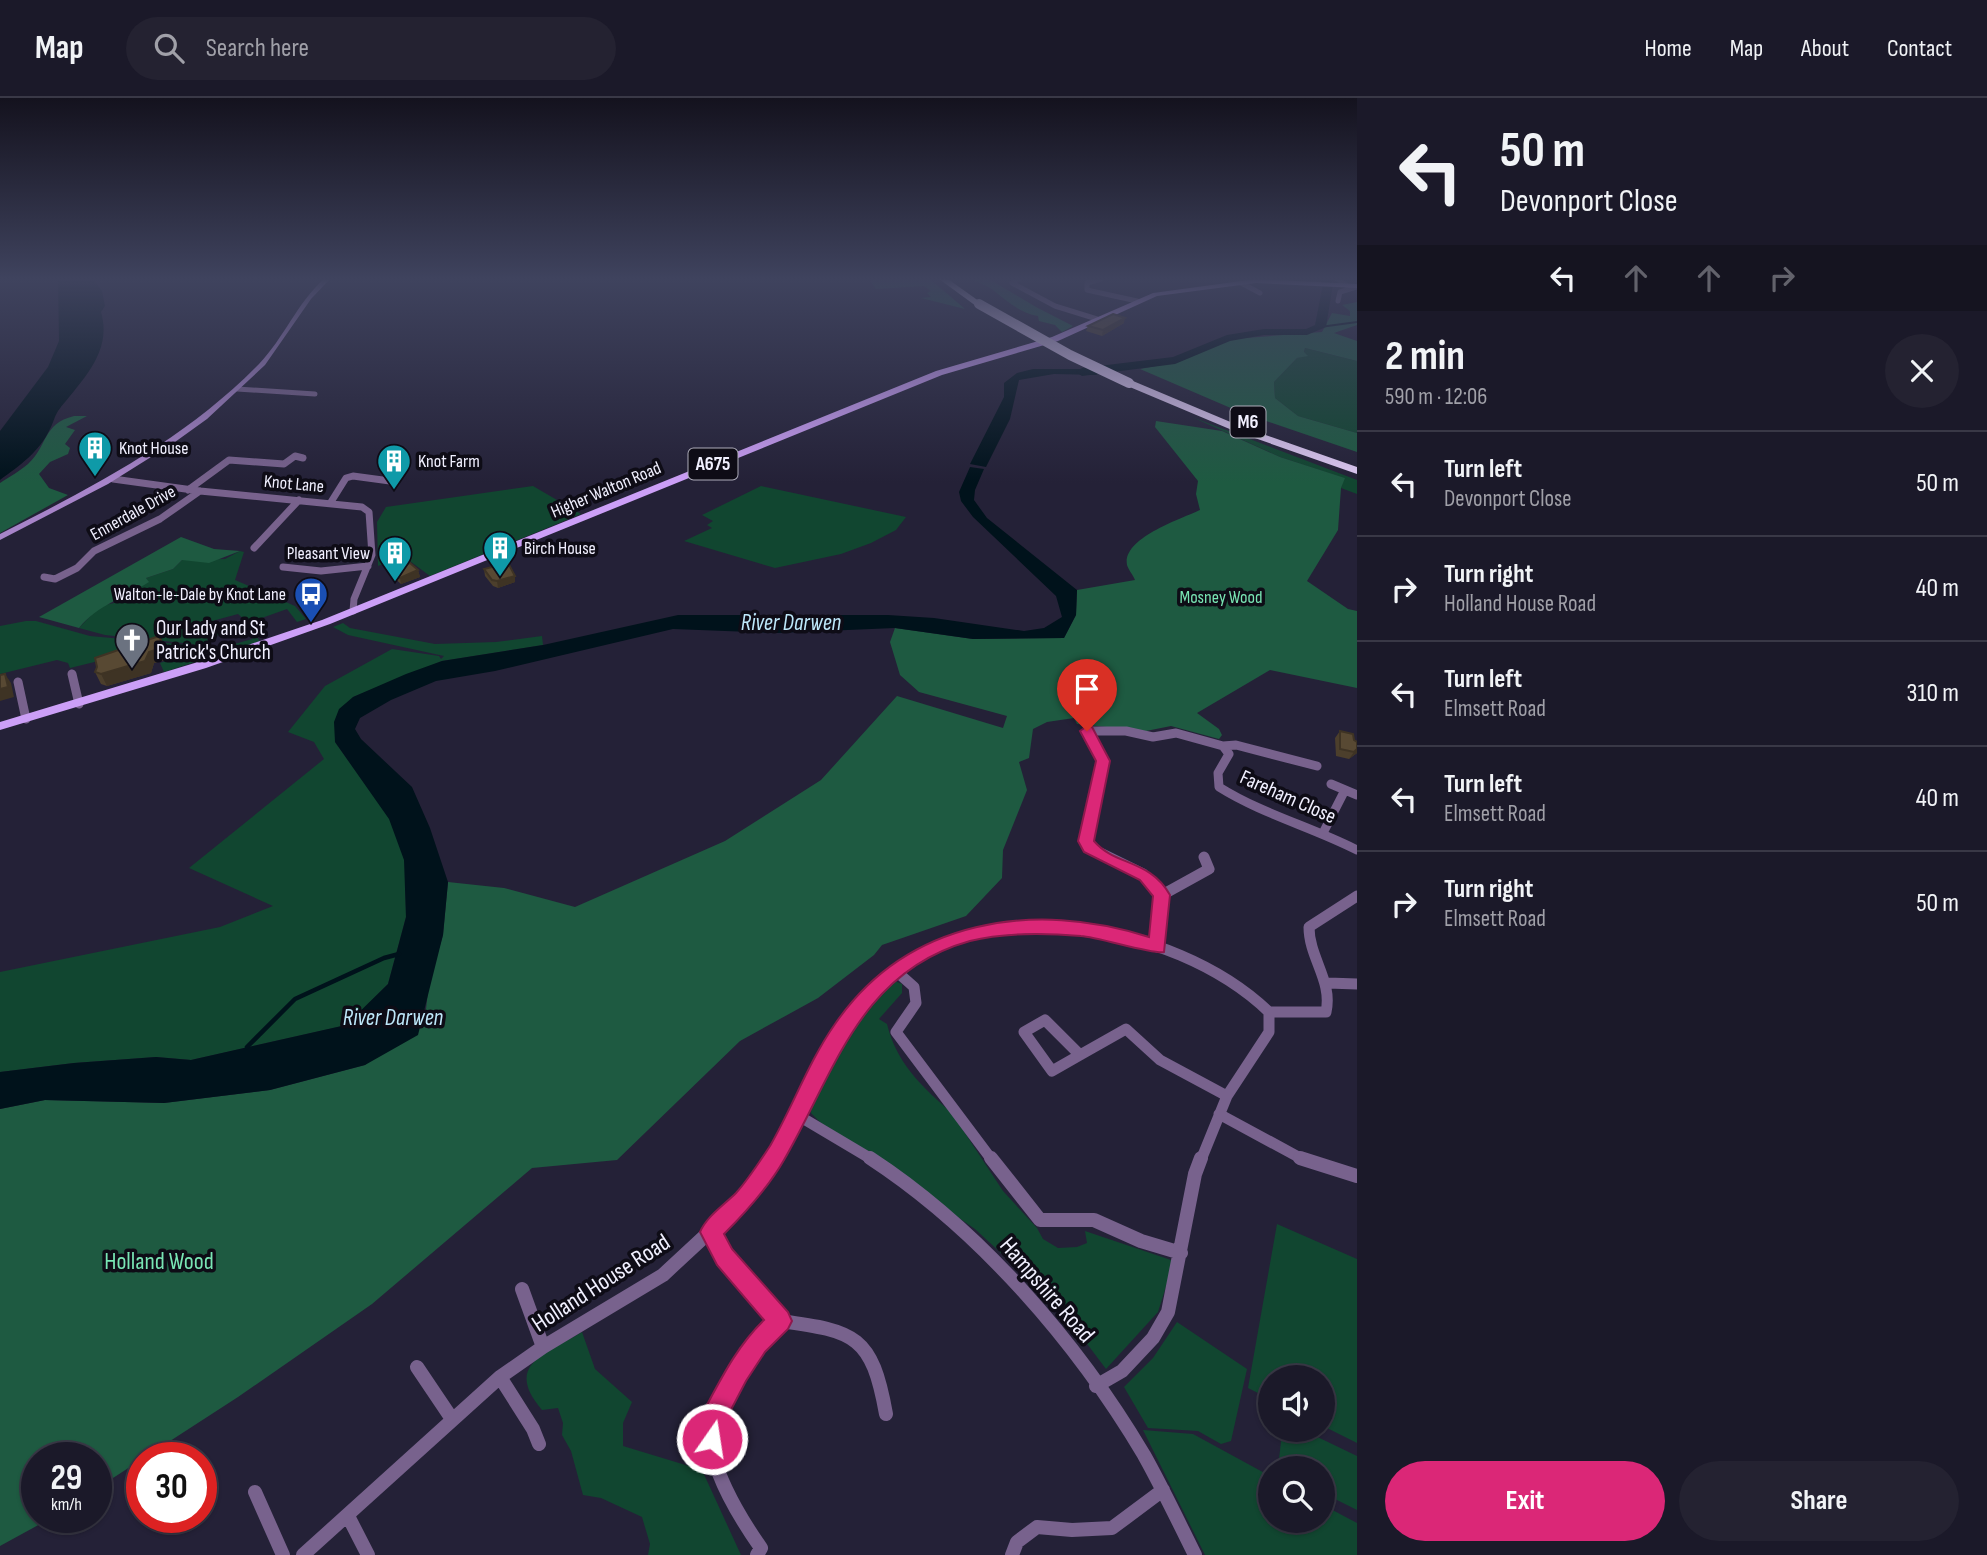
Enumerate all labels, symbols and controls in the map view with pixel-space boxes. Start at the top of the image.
search box [126,17,616,80]
text: Map [35,28,84,68]
icon: search [150,29,188,67]
text: Search here [206,33,309,64]
text: Home [1644,34,1692,63]
text: Map [1730,34,1763,63]
text: About [1801,34,1849,63]
text: Contact [1887,34,1952,63]
text: 50 m [1500,122,1585,181]
icon: left [1385,126,1476,217]
text: Devonport Close [1500,182,1678,221]
icon: left [1544,259,1582,297]
icon: ahead [1617,259,1655,297]
icon: ahead [1690,259,1728,297]
icon: right [1763,259,1801,297]
text: 2 min [1385,331,1465,382]
button: close [1885,334,1959,408]
text: 590 m · 12:06 [1385,383,1487,411]
road number: M6 [1230,406,1266,438]
building icon: Knot House [76,429,114,478]
place label: Knot House [119,438,188,459]
building icon: Knot Farm [375,442,413,491]
road number: A675 [688,448,738,480]
place label: Knot Farm [418,451,480,472]
text: Turn left [1444,454,1522,485]
street label: Higher Walton Road [548,457,664,523]
icon: left [1385,465,1423,503]
text: 50 m [1916,468,1959,499]
street label: Knot Lane [263,471,325,497]
street label: Ennerdale Drive [87,481,179,545]
text: Devonport Close [1444,485,1572,513]
building icon: Birch House [481,529,519,578]
building icon: Pleasant View [376,534,414,583]
place label: Birch House [524,538,596,559]
place label: Pleasant View [287,543,370,564]
text: Turn right [1444,559,1533,590]
icon: right [1385,570,1423,608]
text: 40 m [1916,573,1959,604]
bus stop icon: Walton-le-Dale by Knot Lane [292,575,330,624]
place label: Walton-le-Dale by Knot Lane [114,584,286,605]
park label: Mosney Wood [1179,587,1263,608]
text: Holland House Road [1444,590,1596,618]
water label: River Darwen [741,609,842,637]
place label: Our Lady and St Patrick's Church [156,616,271,665]
church icon: Our Lady and St Patrick's Church [113,621,151,670]
pin [1057,659,1117,731]
text: Turn left [1444,664,1522,695]
icon: arrive [1068,670,1106,708]
icon: left [1385,675,1423,713]
text: 310 m [1907,678,1959,709]
text: Elmsett Road [1444,695,1546,723]
street label: Fareham Close [1236,765,1340,829]
text: Turn left [1444,769,1522,800]
icon: left [1385,780,1423,818]
text: 40 m [1916,783,1959,814]
text: Elmsett Road [1444,800,1546,828]
text: Turn right [1444,874,1533,905]
icon: right [1385,885,1423,923]
text: 50 m [1916,888,1959,919]
text: Elmsett Road [1444,905,1546,933]
water label: River Darwen [343,1004,444,1032]
street label: Holland House Road [527,1228,675,1338]
street label: Hampshire Road [993,1231,1101,1349]
park label: Holland Wood [104,1247,214,1276]
map controls [1258,1365,1335,1533]
button: sound [1258,1365,1335,1442]
position arrow [675,1402,749,1476]
speed limit sign: 30 [126,1442,217,1533]
button: search [1258,1456,1335,1533]
text: 29 [51,1457,82,1500]
button: Exit [1385,1461,1665,1541]
button: Share [1679,1461,1959,1541]
text: km/h [51,1494,82,1515]

